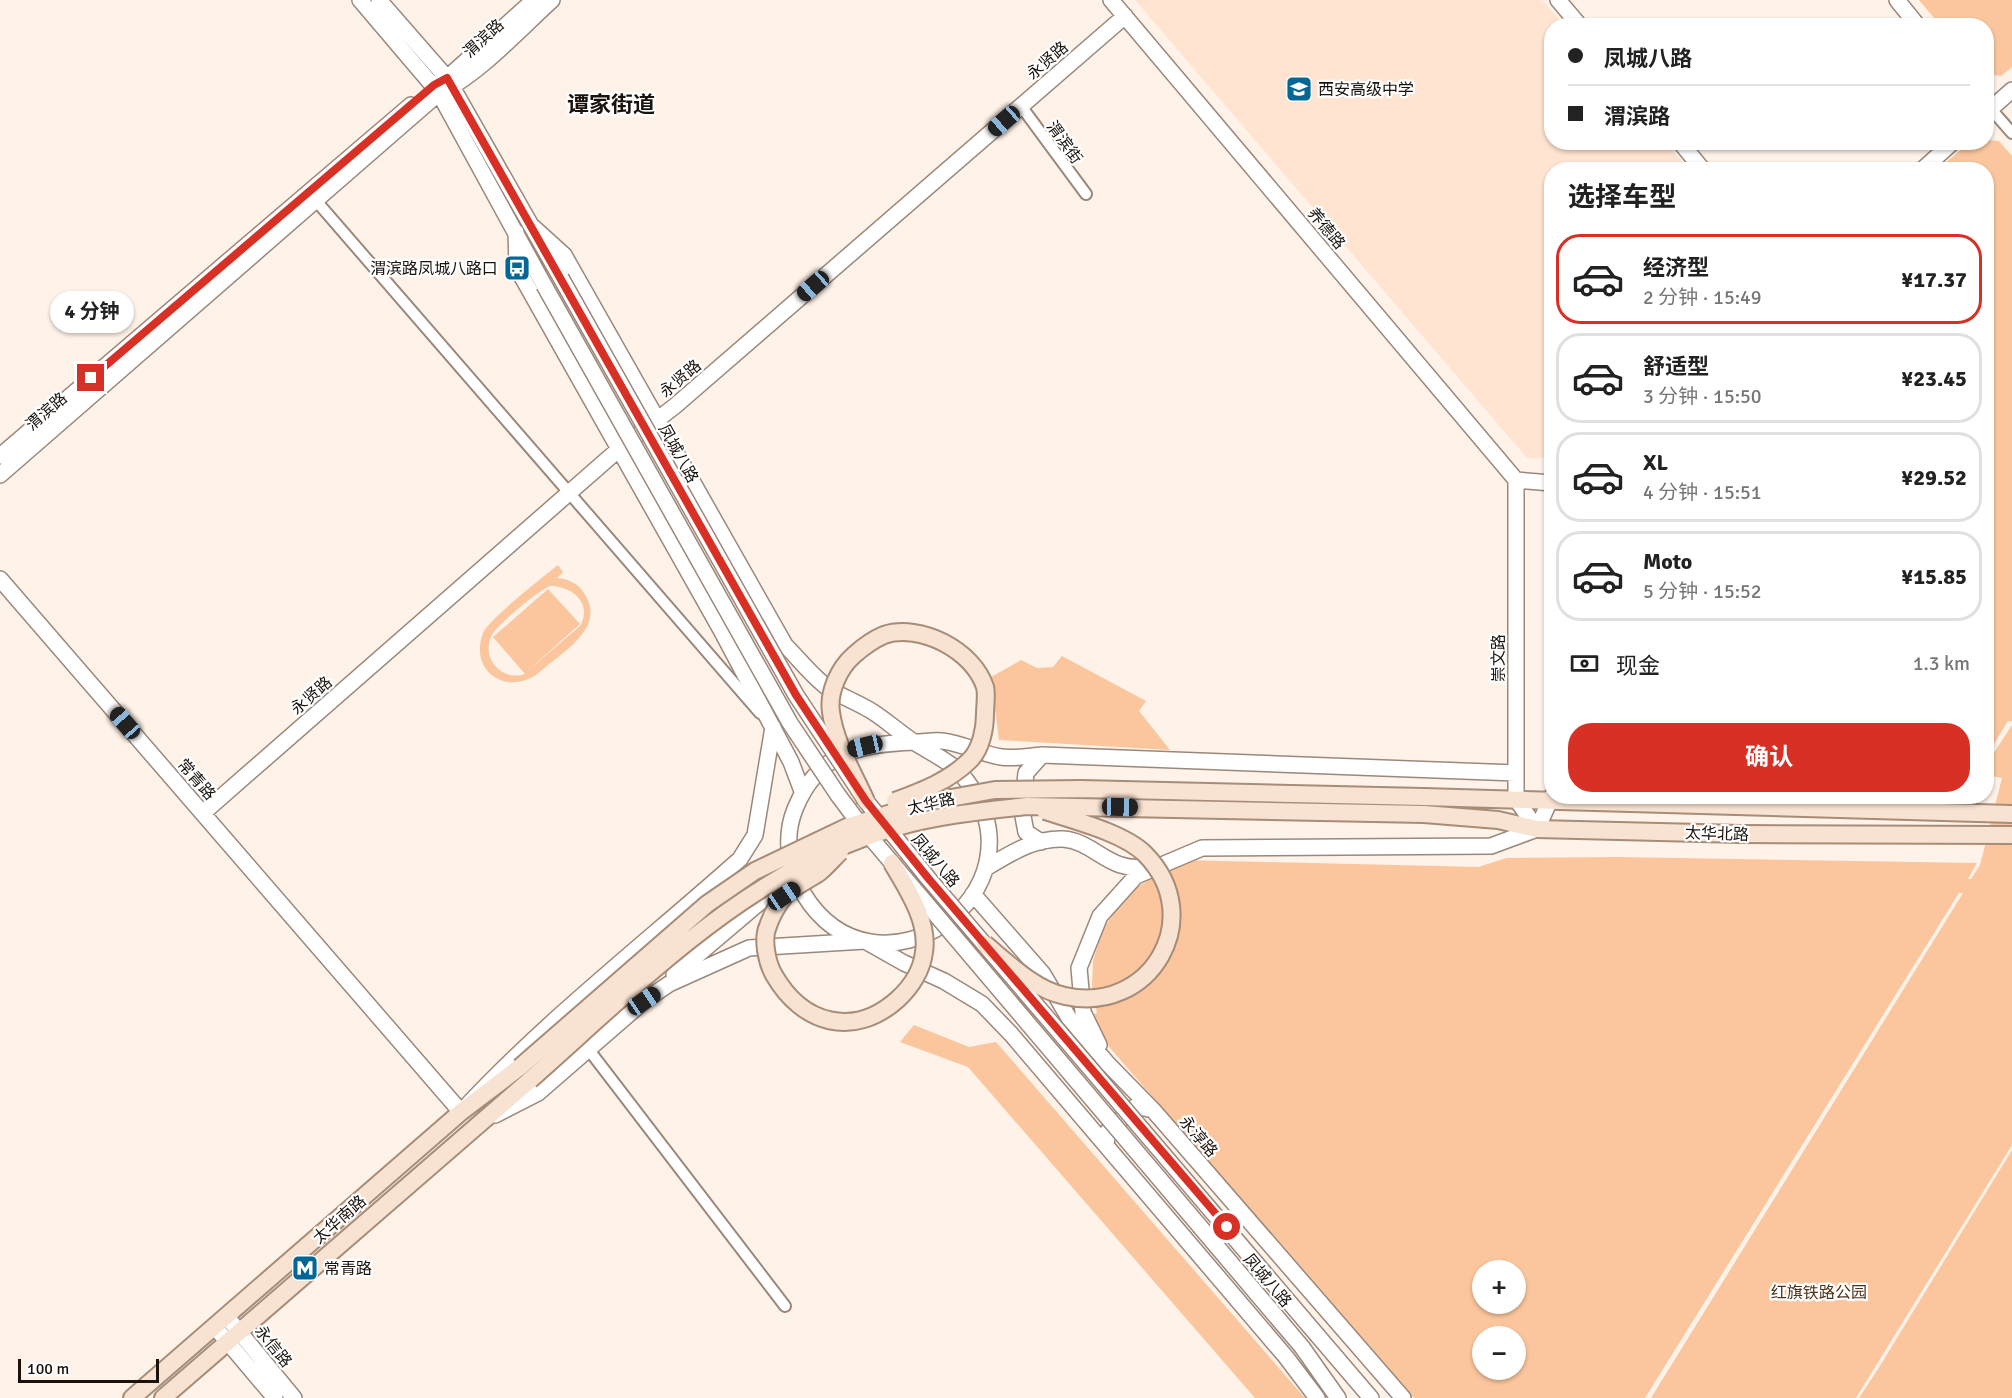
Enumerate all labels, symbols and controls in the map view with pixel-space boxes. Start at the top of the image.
street label: 渭滨路 [459,15,508,62]
street label: 永贤路 [1023,37,1072,84]
text: 凤城八路 [1604,45,1692,72]
school or university icon: 西安高级中学 [1284,74,1314,104]
place label: 西安高级中学 [1318,80,1414,100]
district label: 谭家街道 [567,91,655,118]
car [985,102,1023,140]
text: 渭滨路 [1604,103,1670,130]
street label: 渭滨街 [1042,117,1086,168]
text: 选择车型 [1568,181,1676,214]
street label: 养德路 [1303,204,1349,253]
icon: car [1571,252,1625,306]
bus stop icon: 渭滨路凤城八路口 [502,253,532,283]
text: 经济型 [1643,254,1709,281]
place label: 渭滨路凤城八路口 [370,259,498,279]
text: ¥17.37 [1901,266,1967,293]
car [794,267,832,305]
text: 2 分钟 · 15:49 [1643,285,1762,310]
callout: 4 分钟 [49,291,133,333]
text: 4 分钟 [64,299,120,324]
icon: car [1571,351,1625,405]
text: 舒适型 [1643,353,1709,380]
street label: 永贤路 [656,356,705,402]
route end [77,364,104,391]
text: ¥23.45 [1901,365,1967,392]
text: 3 分钟 · 15:50 [1643,384,1762,409]
street label: 渭滨路 [22,388,71,435]
street label: 凤城八路 [654,421,702,486]
text: XL [1643,449,1668,476]
icon: car [1571,450,1625,504]
text: ¥29.52 [1901,464,1967,491]
text: 4 分钟 · 15:51 [1643,480,1762,505]
text: Moto [1643,548,1692,575]
icon: car [1571,549,1625,603]
text: ¥15.85 [1901,563,1967,590]
text: 5 分钟 · 15:52 [1643,579,1762,604]
street label: 崇文路 [1489,634,1509,682]
icon: cash [1568,647,1601,680]
text: 1.3 km [1913,651,1970,676]
text: 现金 [1616,652,1660,679]
street label: 永贤路 [287,672,336,719]
car [106,704,144,742]
button: 确认 [1568,723,1970,792]
car [845,733,885,759]
street label: 常青路 [173,755,220,804]
street label: 太华路 [906,789,957,819]
car [1102,798,1138,816]
street label: 太华北路 [1685,823,1749,845]
street label: 凤城八路 [907,830,963,892]
car [764,878,804,914]
car [624,983,664,1019]
street label: 永淳路 [1175,1112,1222,1161]
street label: 太华南路 [309,1191,370,1248]
route start [1213,1213,1240,1240]
street label: 凤城八路 [1239,1250,1295,1312]
metro station icon: 常青路 [290,1253,320,1283]
place label: 常青路 [324,1259,372,1279]
map controls [1472,1260,1526,1380]
button: + [1472,1260,1526,1314]
park label: 红旗铁路公园 [1771,1283,1867,1303]
street label: 永信路 [250,1322,296,1372]
button: − [1472,1326,1526,1380]
scale bar [18,1356,159,1384]
text: 100 m [27,1359,69,1379]

